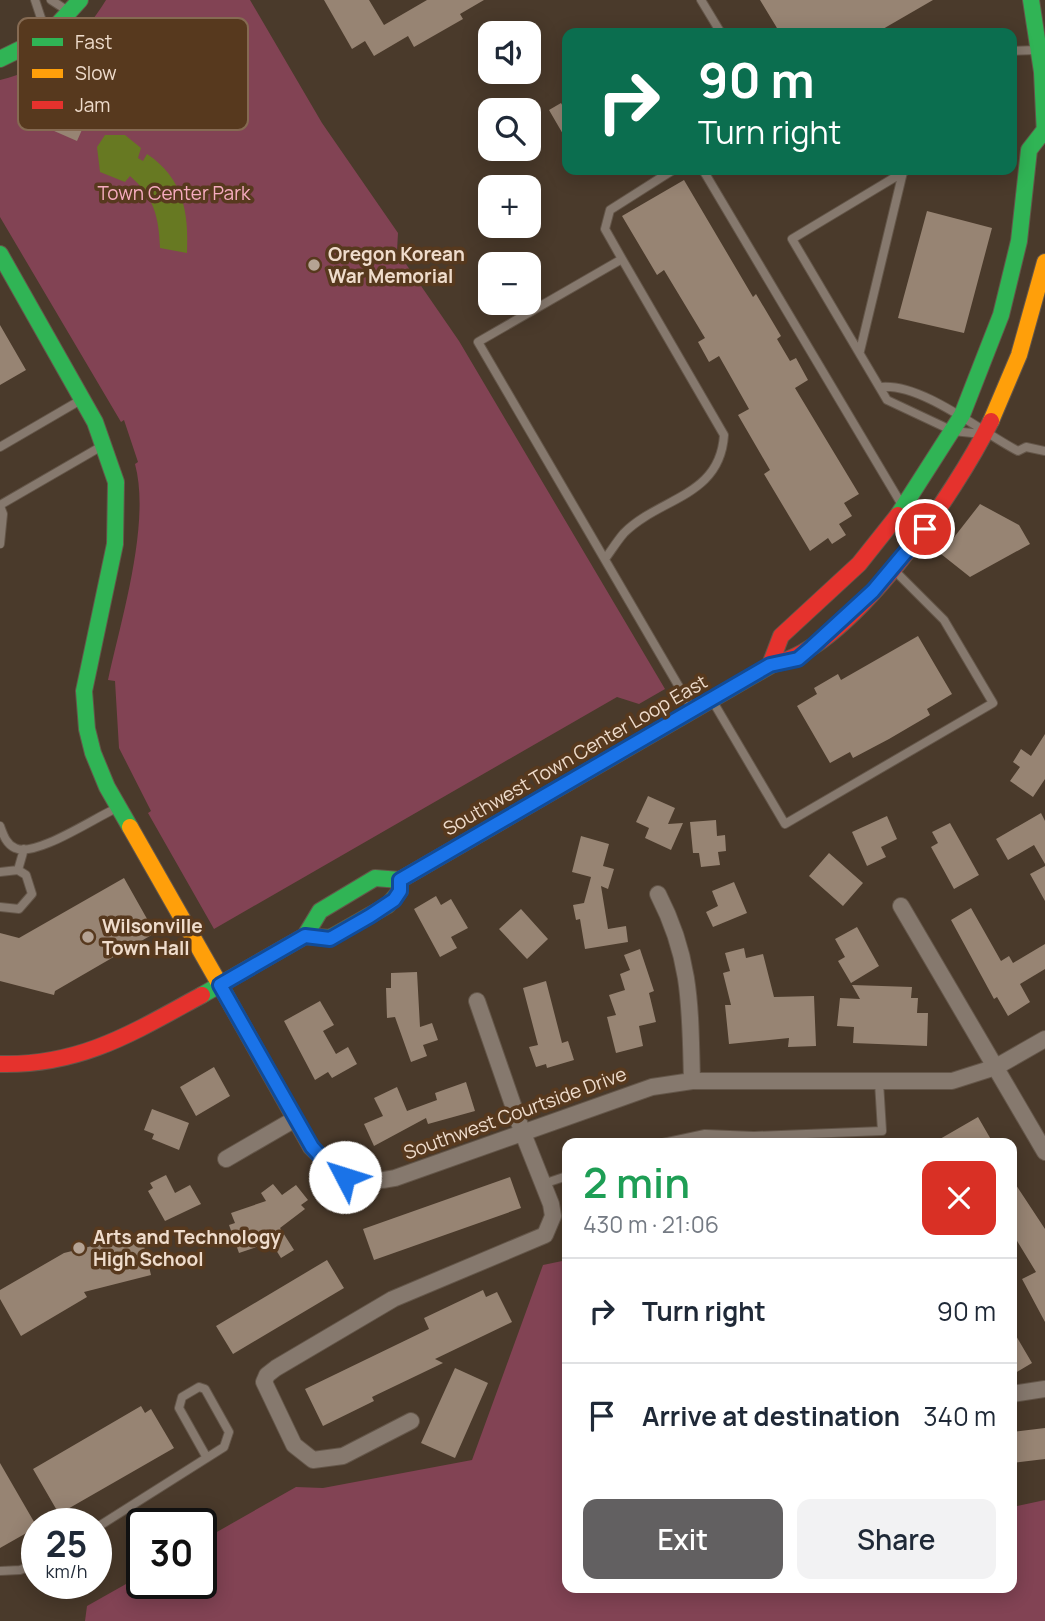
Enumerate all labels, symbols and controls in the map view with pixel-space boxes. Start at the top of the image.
legend [18,18,248,130]
map controls [478,21,541,315]
button: sound [478,21,541,84]
text: Fast [75,29,112,55]
text: 90 m [698,46,815,113]
icon: right [583,56,674,147]
text: Slow [75,60,117,86]
text: Jam [75,92,110,118]
button: search [478,98,541,161]
text: Turn right [698,110,841,154]
button: + [478,175,541,238]
park label: Town Center Park [98,180,251,206]
place label: Oregon Korean War Memorial [328,241,465,289]
button: − [478,252,541,315]
marker: Oregon Korean War Memorial [306,257,322,273]
pin [895,499,955,559]
icon: arrive [906,510,944,548]
street label: Southwest Town Center Loop East [438,668,712,842]
place label: Wilsonville Town Hall [102,913,203,961]
marker: Wilsonville Town Hall [80,929,96,945]
street label: Southwest Courtside Drive [400,1061,630,1165]
position arrow [308,1140,382,1214]
text: 2 min [583,1153,690,1211]
button: close [922,1161,996,1235]
text: 430 m · 21:06 [583,1208,719,1240]
place label: Arts and Technology High School [93,1224,281,1272]
marker: Arts and Technology High School [71,1240,87,1256]
icon: right [583,1292,621,1330]
text: Turn right [642,1293,766,1329]
text: 90 m [937,1293,996,1329]
icon: arrive [583,1397,621,1435]
text: Arrive at destination [642,1398,900,1434]
text: 340 m [923,1398,996,1434]
button: Exit [583,1499,783,1579]
button: Share [797,1499,996,1579]
speed limit sign: 30 [126,1508,217,1599]
text: 25 [46,1520,87,1568]
text: km/h [46,1559,87,1583]

